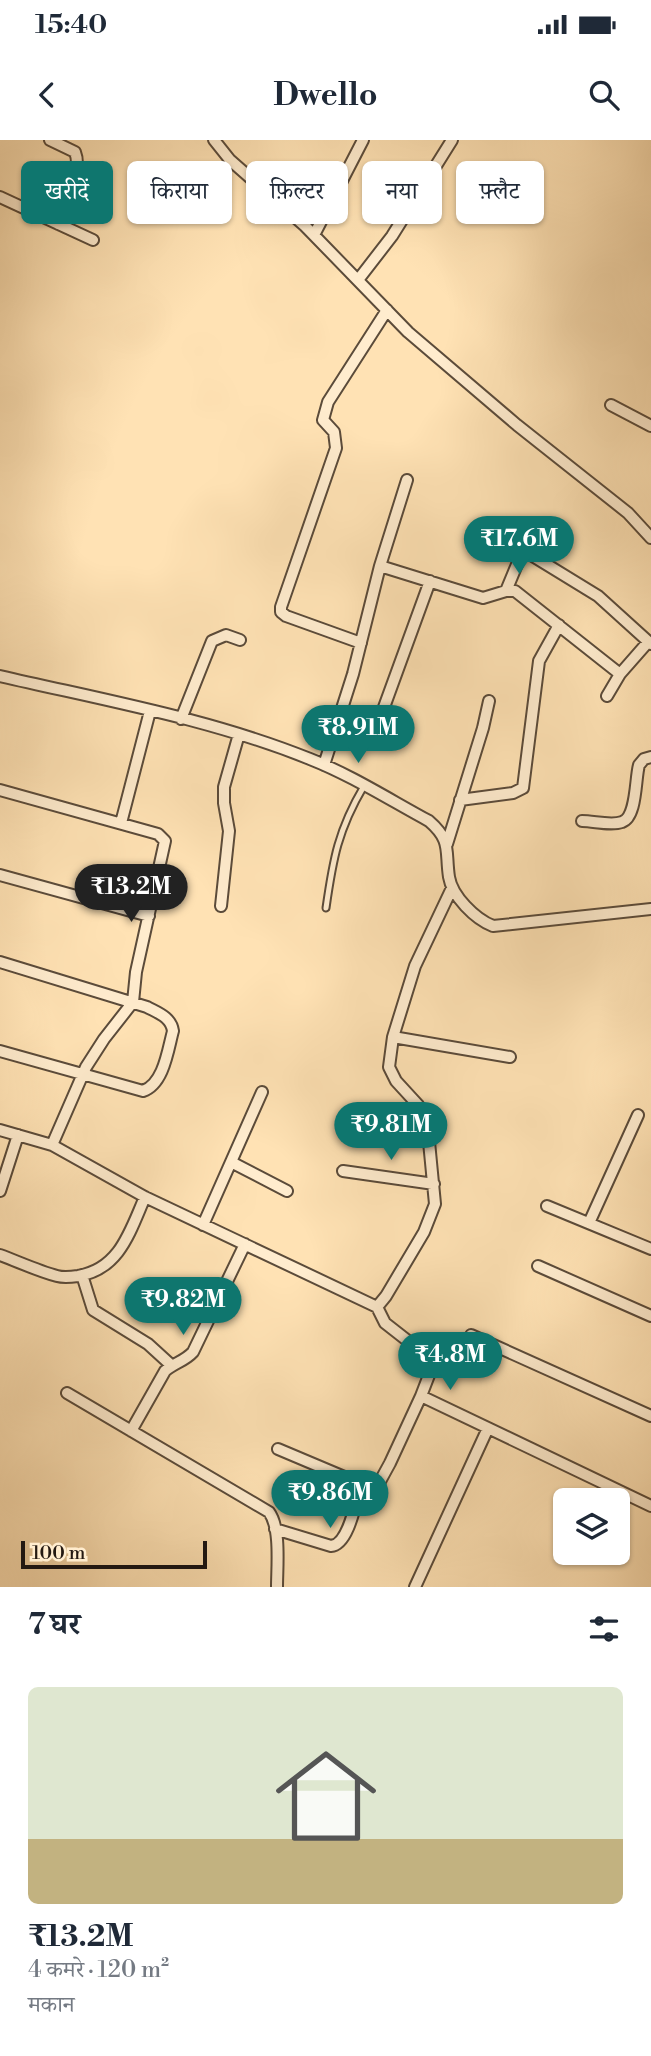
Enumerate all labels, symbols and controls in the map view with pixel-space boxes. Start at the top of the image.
text: 15:40 [35,9,107,41]
text: Dwello [273,75,378,115]
icon: back [28,76,66,114]
icon: search [585,76,623,114]
chip: खरीदें [21,161,113,224]
chip: किराया [127,161,232,224]
chip: फ़िल्टर [246,161,348,224]
chip: नया [362,161,442,224]
chip: फ़्लैट [456,161,544,224]
pin: ₹17.6M [462,516,576,576]
text: ₹17.6M [480,525,558,553]
pin: ₹8.91M [301,706,415,765]
text: ₹8.91M [318,714,398,742]
pin: ₹13.2M [74,864,188,924]
text: ₹13.2M [91,873,171,901]
pin: ₹9.81M [334,1102,448,1162]
text: ₹9.81M [350,1111,432,1139]
pin: ₹9.82M [126,1278,240,1337]
text: ₹9.82M [140,1286,226,1314]
pin: ₹4.8M [401,1332,499,1392]
text: ₹4.8M [414,1341,486,1369]
pin: ₹9.86M [273,1470,387,1530]
text: ₹9.86M [287,1479,373,1507]
map controls [553,1488,630,1565]
button: layers [553,1488,630,1565]
scale bar [21,1538,206,1570]
text: 100 m [32,1541,85,1565]
text: 7 घर [28,1606,80,1644]
icon: filters [585,1610,623,1648]
icon: home [263,1733,389,1859]
text: ₹13.2M [28,1918,133,1956]
text: 4 कमरे · 120 m² [28,1956,169,1984]
text: मकान [28,1991,75,2019]

